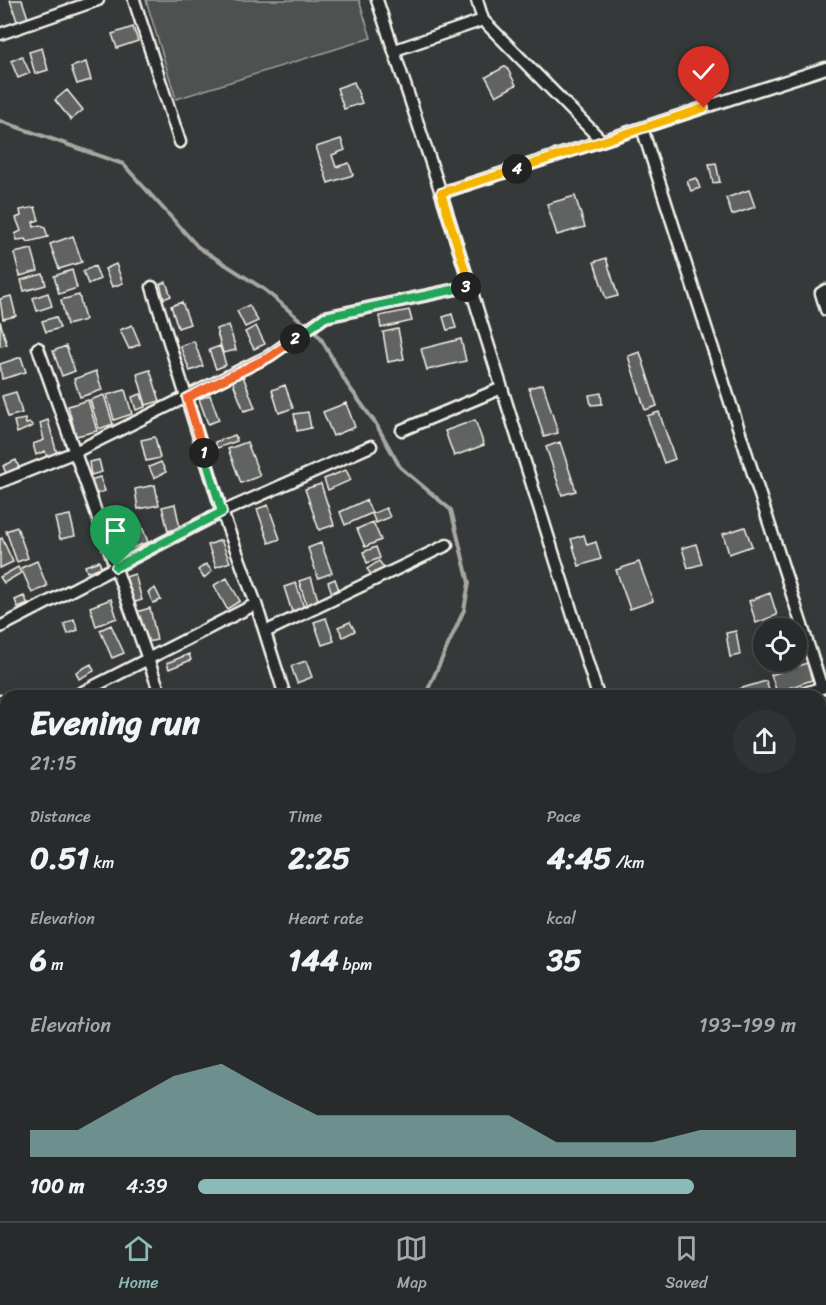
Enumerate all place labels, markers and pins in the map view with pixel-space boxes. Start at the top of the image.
pin [678,46,729,108]
pin: 4 [502,154,532,184]
pin: 3 [451,272,481,302]
pin: 2 [280,324,310,354]
pin: 1 [189,438,219,468]
pin [90,505,141,567]

